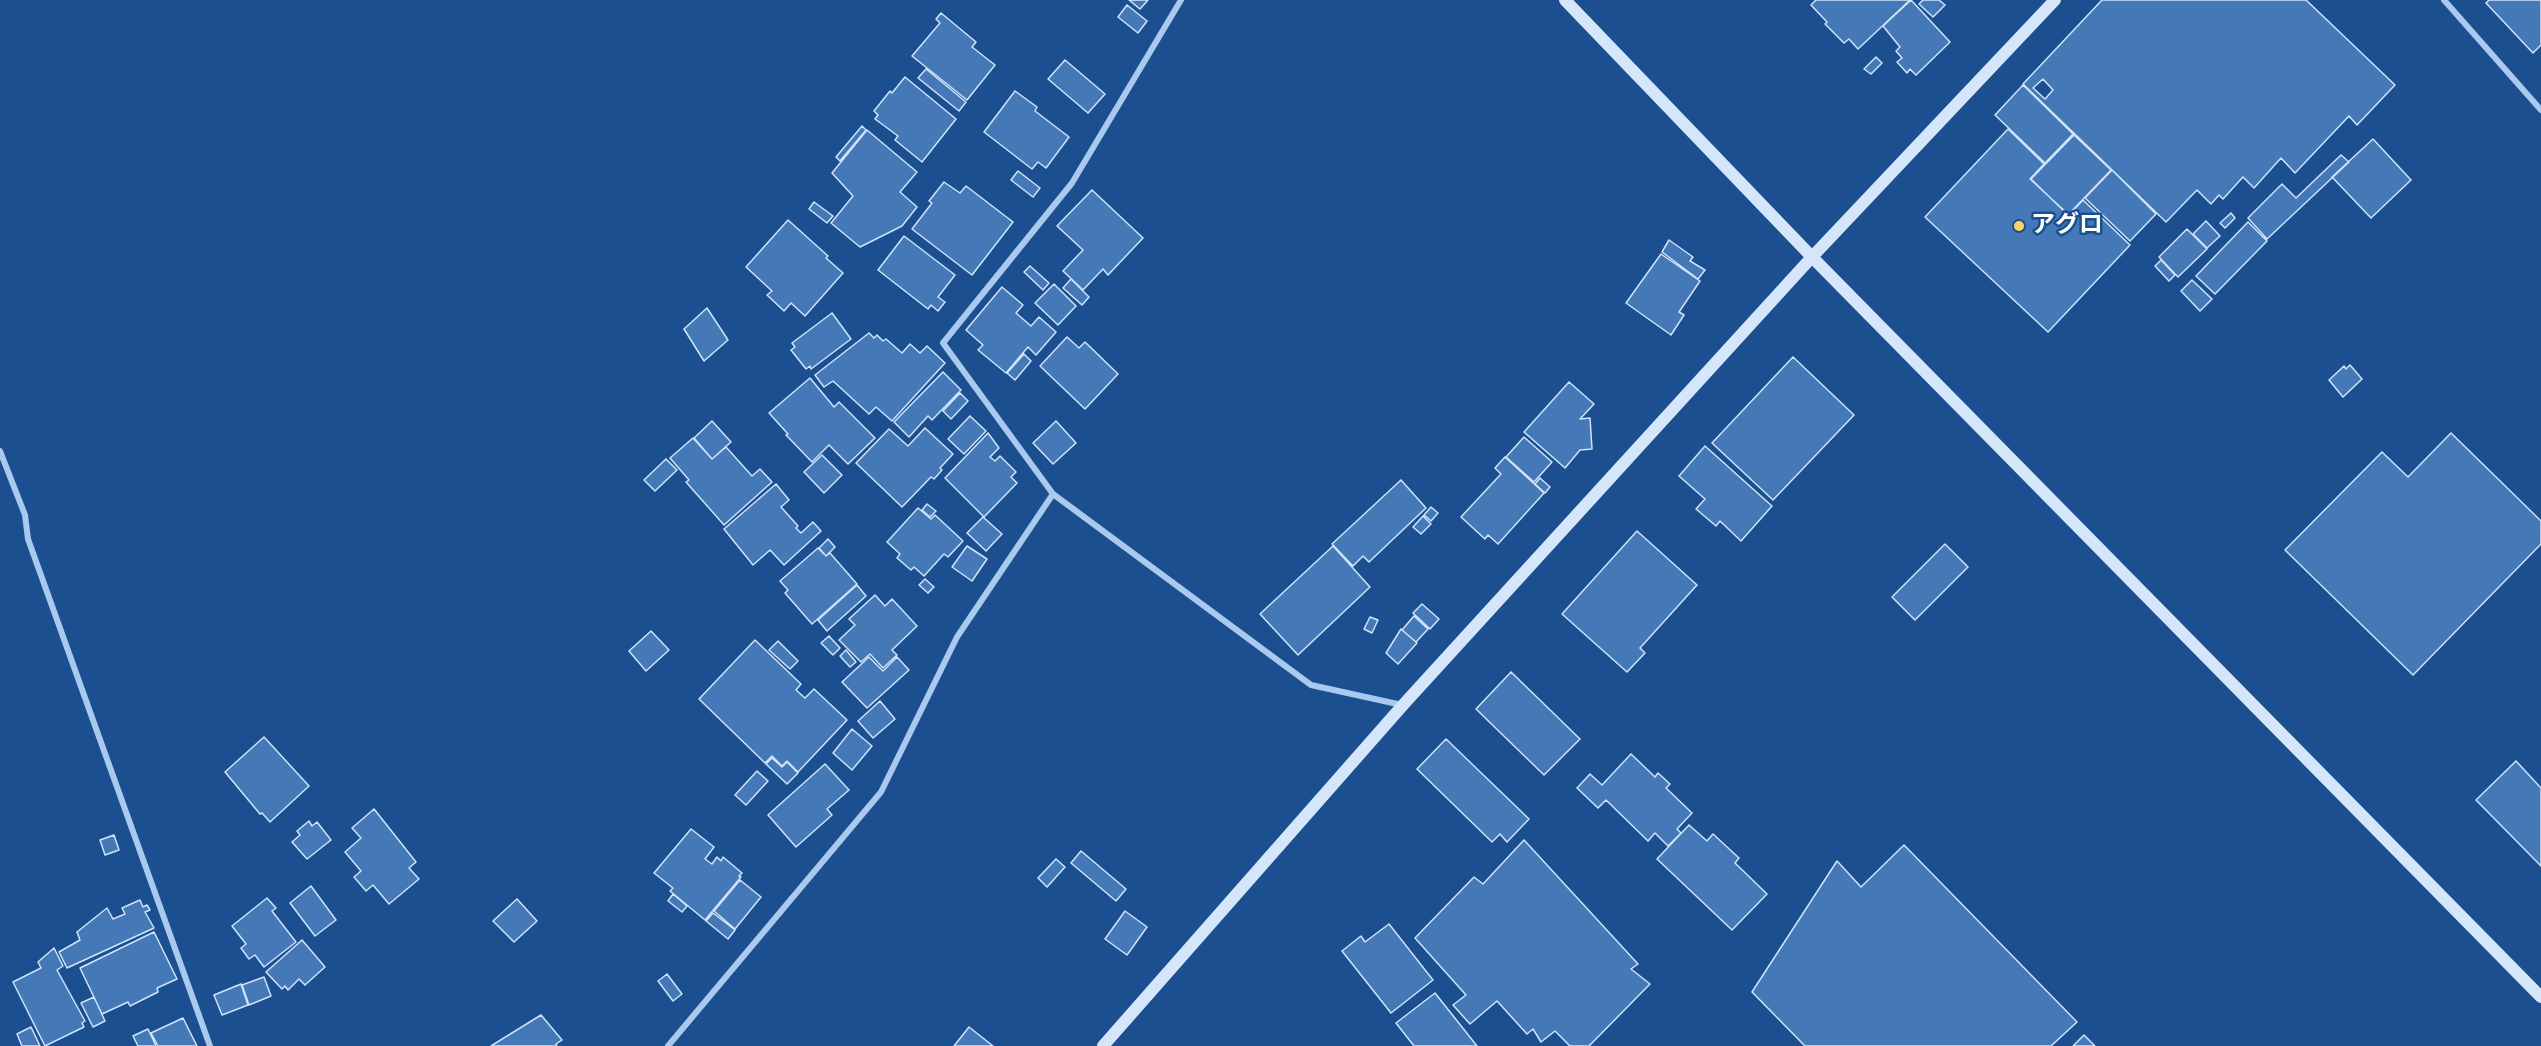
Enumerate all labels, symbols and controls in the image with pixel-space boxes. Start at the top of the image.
place label: アグロ [2031,212,2103,240]
marker: アグロ [2012,219,2026,233]

